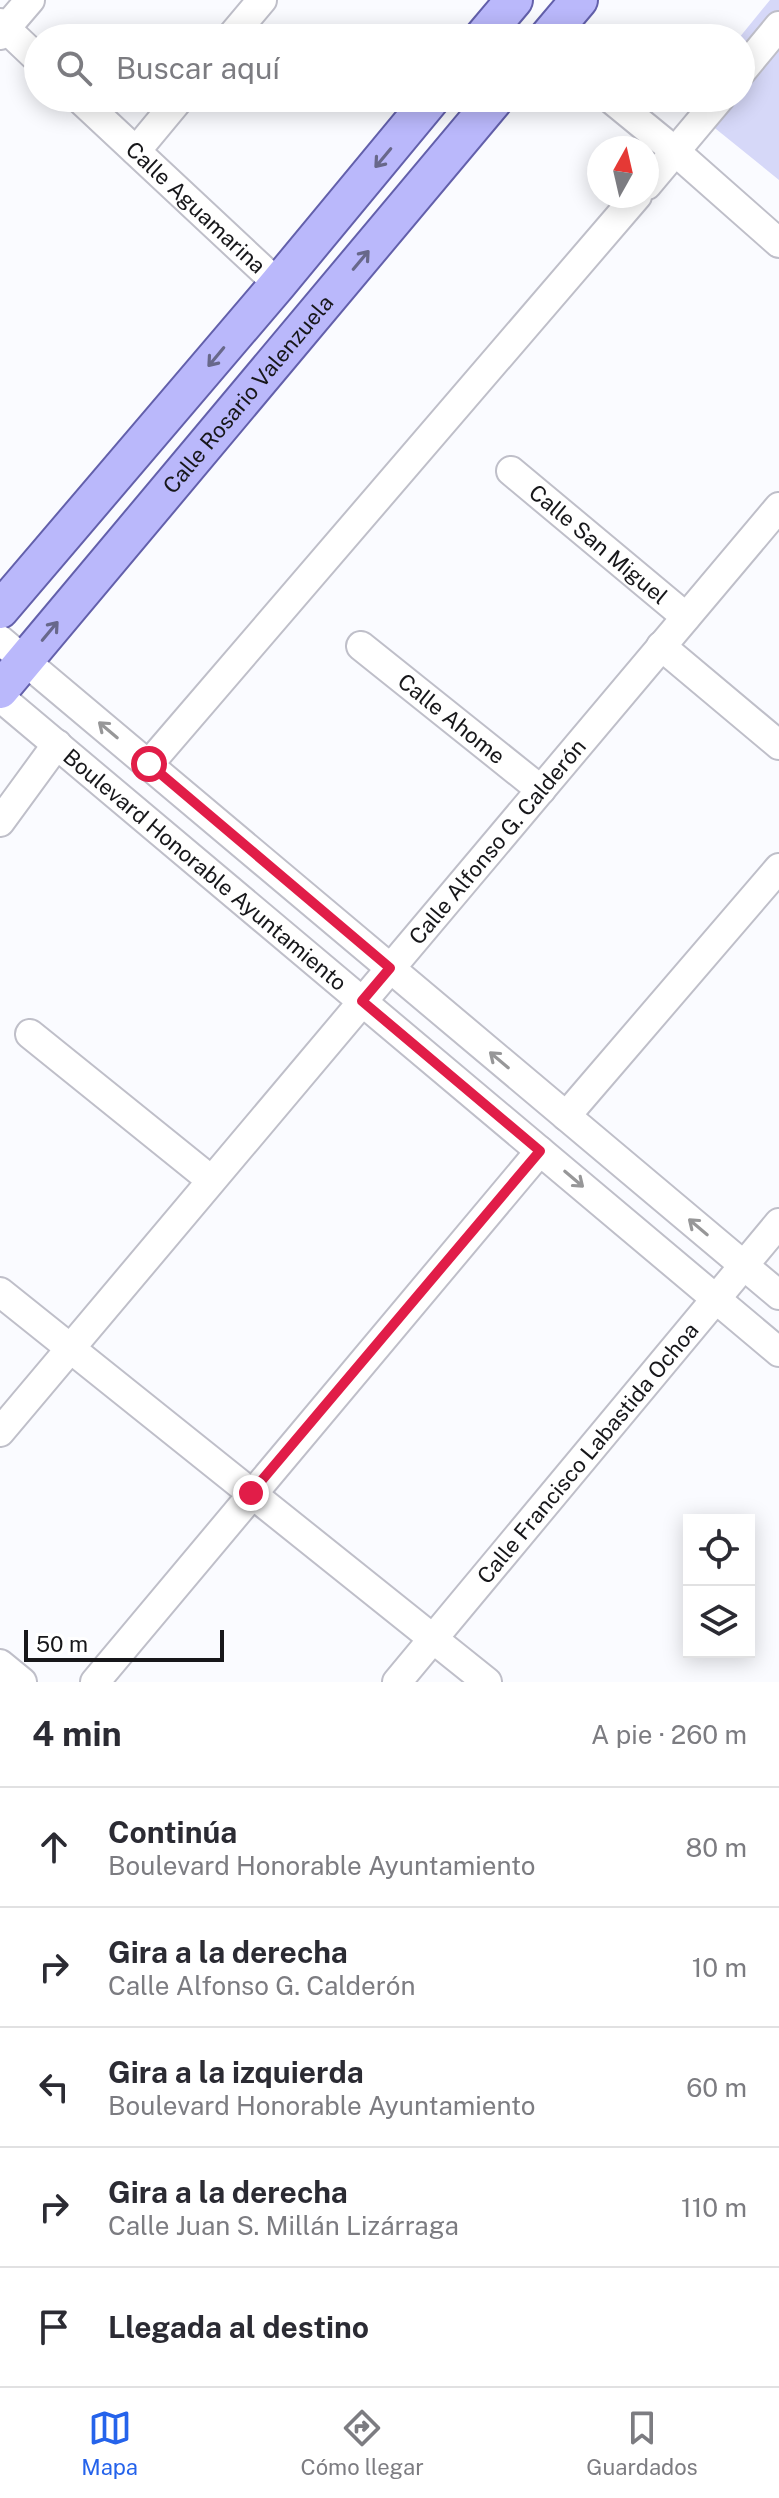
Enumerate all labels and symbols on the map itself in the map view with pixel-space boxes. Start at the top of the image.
street label: Calle Aguamarina [121,136,271,279]
north arrow [587,136,659,208]
one-way arrow [374,147,392,168]
one-way arrow [352,250,370,270]
street label: Calle Rosario Valenzuela [157,290,338,499]
one-way arrow [207,347,225,367]
street label: Calle San Miguel [524,479,673,609]
one-way arrow [41,621,59,641]
street label: Calle Ahome [393,668,510,769]
one-way arrow [98,721,118,739]
street label: Calle Alfonso G. Calderón [404,734,591,949]
street label: Boulevard Honorable Ayuntamiento [58,743,352,996]
route start [131,746,167,782]
one-way arrow [489,1051,510,1069]
one-way arrow [563,1170,584,1188]
one-way arrow [688,1218,708,1236]
street label: Calle Francisco Labastida Ochoa [472,1317,704,1589]
route end [233,1475,269,1511]
scale bar [24,1626,224,1662]

